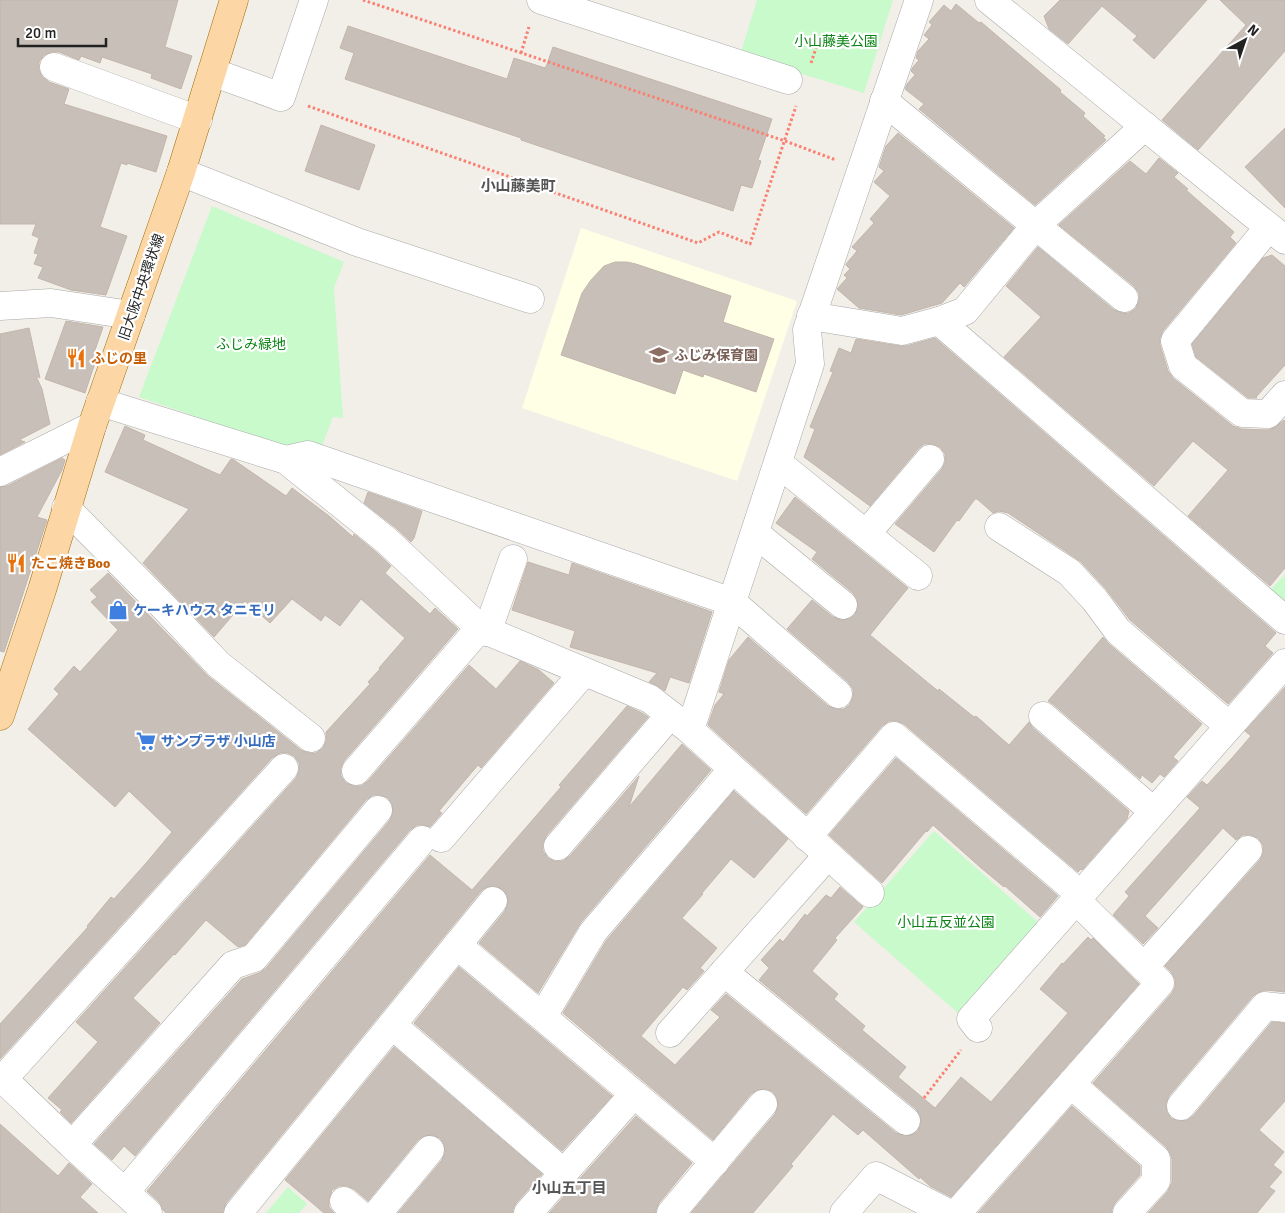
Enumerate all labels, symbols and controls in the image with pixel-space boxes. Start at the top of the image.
scale bar [18,15,105,47]
north arrow [1220,15,1270,65]
text: N [1244,21,1262,40]
text: 20 m [25,24,56,42]
park label: 小山藤美公園 [794,33,878,50]
district label: 小山藤美町 [480,177,556,195]
street label: 旧大阪中央環状線 [115,231,168,343]
park label: ふじみ緑地 [216,336,286,353]
school or university icon: ふじみ保育園 [648,344,670,366]
restaurant icon: ふじの里 [65,347,87,369]
place label: ふじみ保育園 [674,347,758,364]
place label: ふじの里 [91,350,147,367]
restaurant icon: たこ焼きBoo [5,552,27,574]
place label: たこ焼きBoo [31,555,110,572]
shop icon: ケーキハウス タニモリ [107,599,129,621]
place label: ケーキハウス タニモリ [133,602,276,619]
supermarket icon: サンプラザ 小山店 [135,730,157,752]
place label: サンプラザ 小山店 [161,733,276,750]
park label: 小山五反並公園 [897,914,995,931]
district label: 小山五丁目 [531,1179,607,1197]

